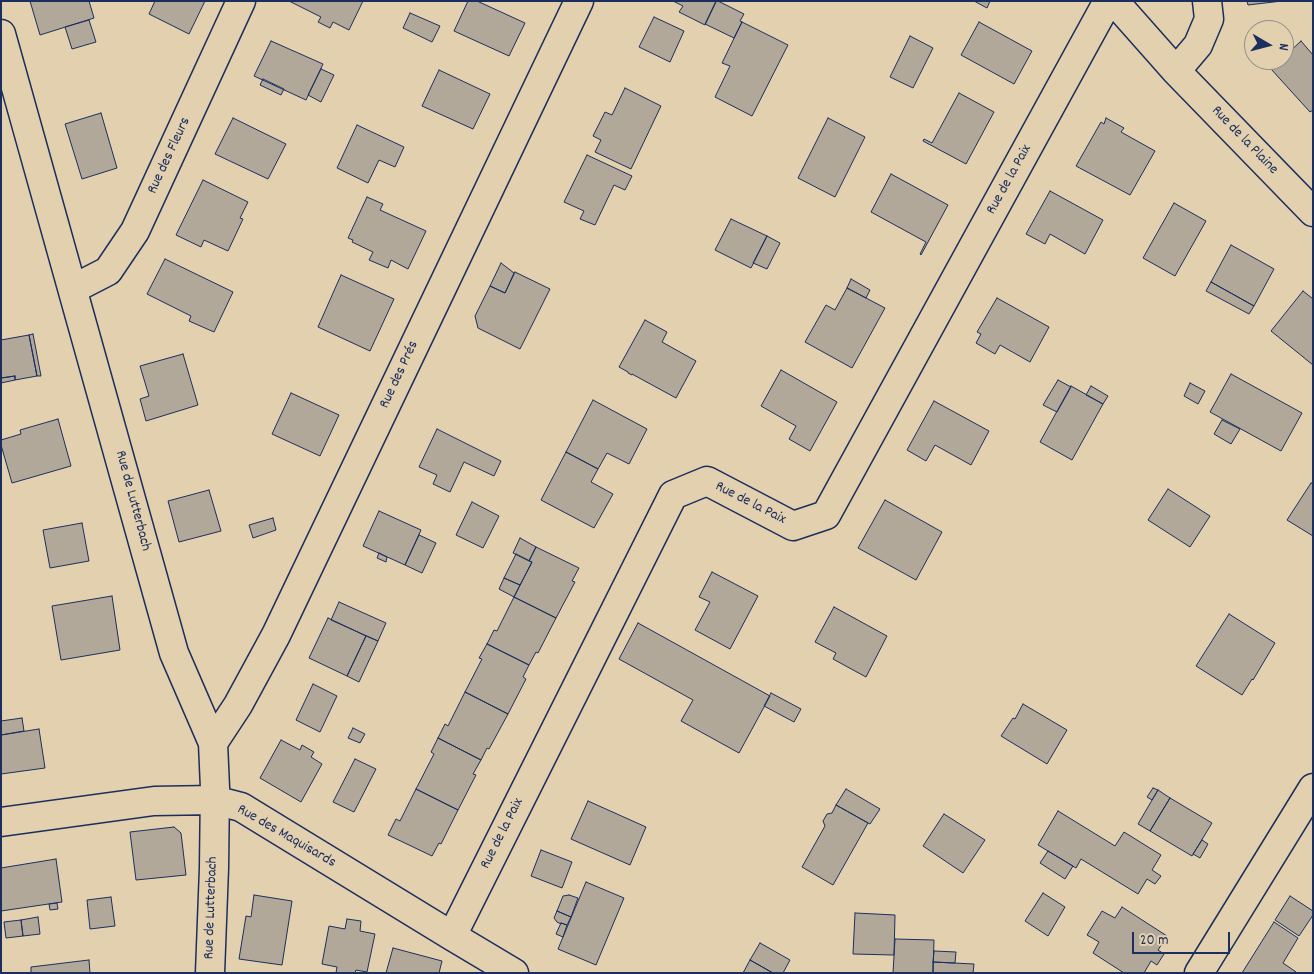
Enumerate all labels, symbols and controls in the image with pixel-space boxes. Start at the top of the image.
north arrow [1244,20,1294,70]
text: N [1272,42,1293,52]
street label: Rue de la Plaine [1207,103,1281,179]
street label: Rue des Fleurs [144,115,196,197]
street label: Rue de la Paix [983,142,1037,218]
street label: Rue des Prés [377,338,423,412]
street label: Rue de Lutterbach [110,449,154,553]
street label: Rue de la Paix [712,478,788,530]
street label: Rue de la Paix [477,796,529,872]
street label: Rue des Maquisards [233,801,339,873]
street label: Rue de Lutterbach [201,856,223,960]
scale bar [1134,922,1232,954]
text: 20 m [1140,930,1168,952]

